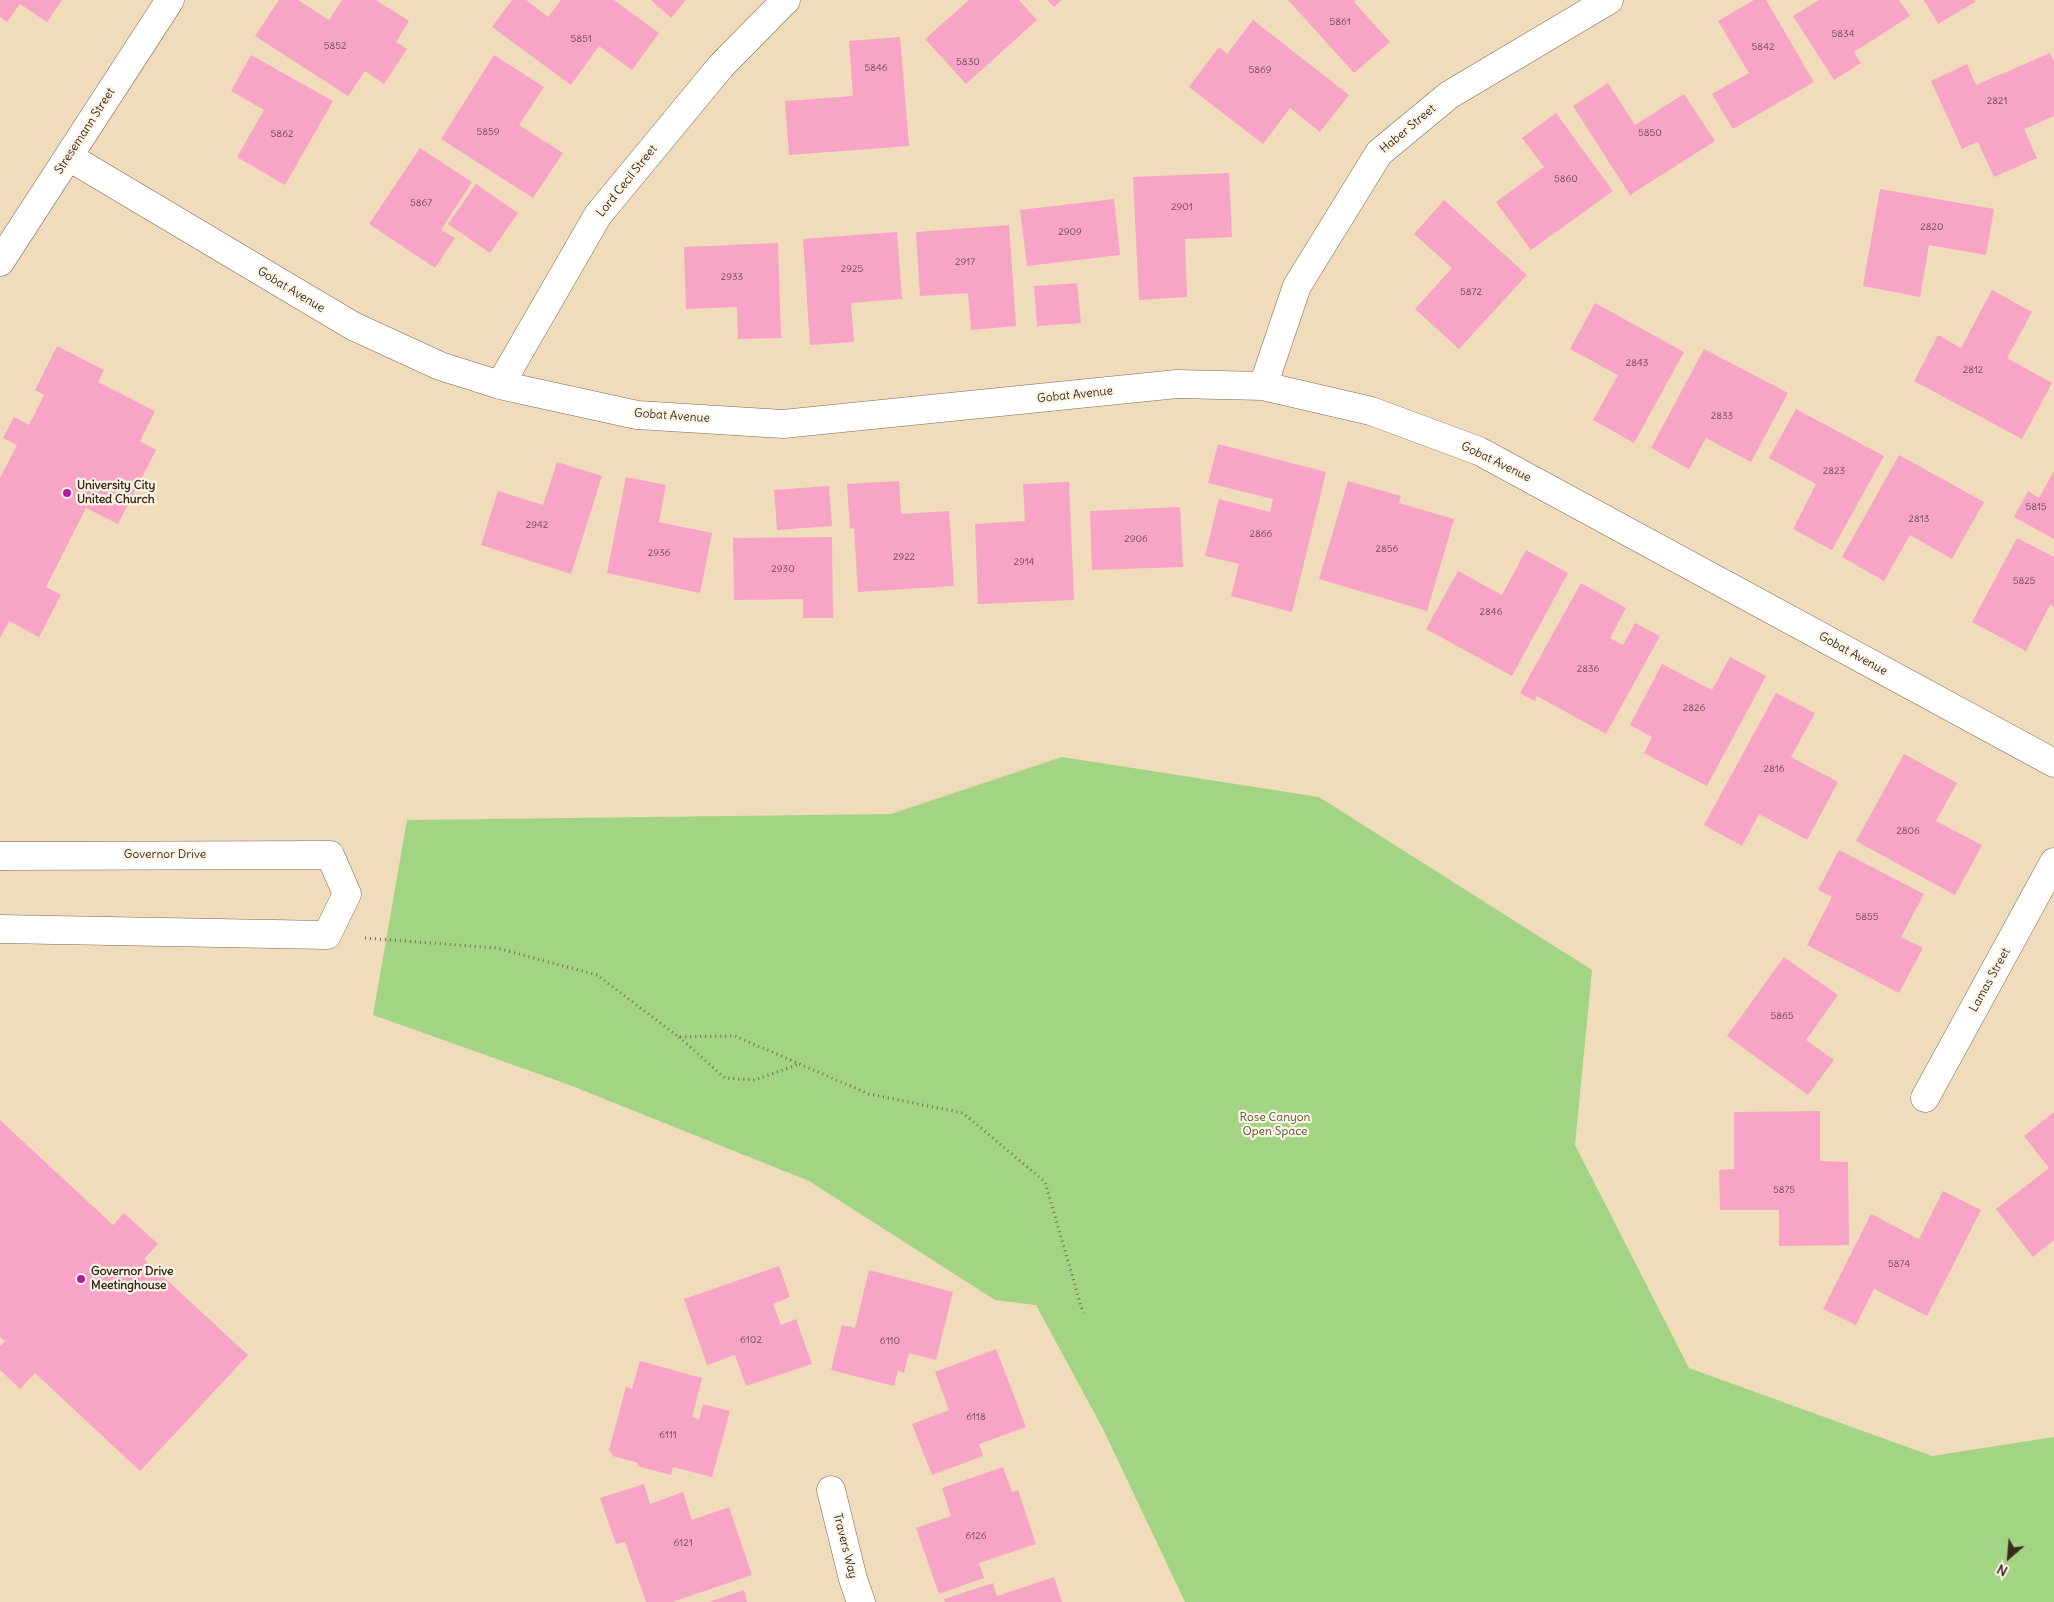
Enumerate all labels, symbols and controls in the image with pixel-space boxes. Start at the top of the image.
house number: 5861 [1329,16,1351,28]
house number: 5834 [1832,28,1854,40]
house number: 5851 [570,33,592,45]
house number: 5852 [324,40,346,52]
house number: 5842 [1752,41,1774,53]
house number: 5830 [956,56,980,68]
house number: 5846 [864,62,888,74]
house number: 5869 [1248,64,1272,76]
street label: Stresemann Street [52,85,118,177]
house number: 2821 [1987,95,2007,107]
street label: Haber Street [1377,102,1439,156]
house number: 5859 [476,126,500,138]
house number: 5850 [1638,127,1662,139]
house number: 5862 [271,128,293,140]
street label: Lord Cecil Street [594,142,660,220]
house number: 5860 [1554,173,1578,185]
house number: 5867 [410,197,432,209]
house number: 2901 [1171,201,1193,213]
house number: 2820 [1920,221,1944,233]
house number: 2909 [1058,226,1082,238]
house number: 2917 [955,256,975,268]
house number: 2925 [841,263,863,275]
street label: Gobat Avenue [255,264,327,316]
house number: 2933 [721,271,743,283]
house number: 5872 [1460,286,1482,298]
house number: 2843 [1626,357,1648,369]
house number: 2812 [1963,364,1983,376]
street label: Gobat Avenue [1036,384,1114,406]
street label: Gobat Avenue [634,406,710,426]
house number: 2833 [1711,410,1733,422]
street label: Gobat Avenue [1459,439,1533,485]
house number: 2823 [1823,465,1845,477]
place label: University City United Church [77,479,155,507]
marker: University City United Church [61,487,73,499]
house number: 5815 [2025,501,2047,513]
house number: 2813 [1909,513,1929,525]
house number: 2942 [526,519,548,531]
house number: 2866 [1250,528,1272,540]
house number: 2906 [1124,533,1148,545]
house number: 2856 [1376,543,1398,555]
house number: 2936 [648,547,670,559]
house number: 2922 [893,551,915,563]
house number: 2914 [1014,556,1034,568]
house number: 2930 [771,563,795,575]
house number: 5825 [2013,575,2035,587]
house number: 2846 [1480,606,1502,618]
street label: Gobat Avenue [1816,629,1890,679]
house number: 2836 [1577,663,1599,675]
house number: 2826 [1683,702,1705,714]
house number: 2816 [1764,763,1784,775]
house number: 2806 [1896,825,1920,837]
street label: Governor Drive [124,848,206,862]
house number: 5855 [1855,911,1879,923]
street label: Lamas Street [1966,945,2014,1015]
house number: 5865 [1770,1010,1794,1022]
park label: Rose Canyon Open Space [1239,1111,1311,1139]
house number: 5875 [1773,1184,1795,1196]
house number: 5874 [1888,1258,1910,1270]
place label: Governor Drive Meetinghouse [91,1265,173,1293]
marker: Governor Drive Meetinghouse [75,1273,87,1285]
house number: 6102 [740,1334,762,1346]
house number: 6110 [880,1335,900,1347]
house number: 6118 [966,1411,986,1423]
house number: 6111 [659,1429,677,1441]
street label: Travers Way [830,1512,860,1580]
house number: 6126 [966,1530,986,1542]
north arrow [1984,1532,2034,1582]
house number: 6121 [673,1537,693,1549]
text: N [1994,1560,2011,1581]

